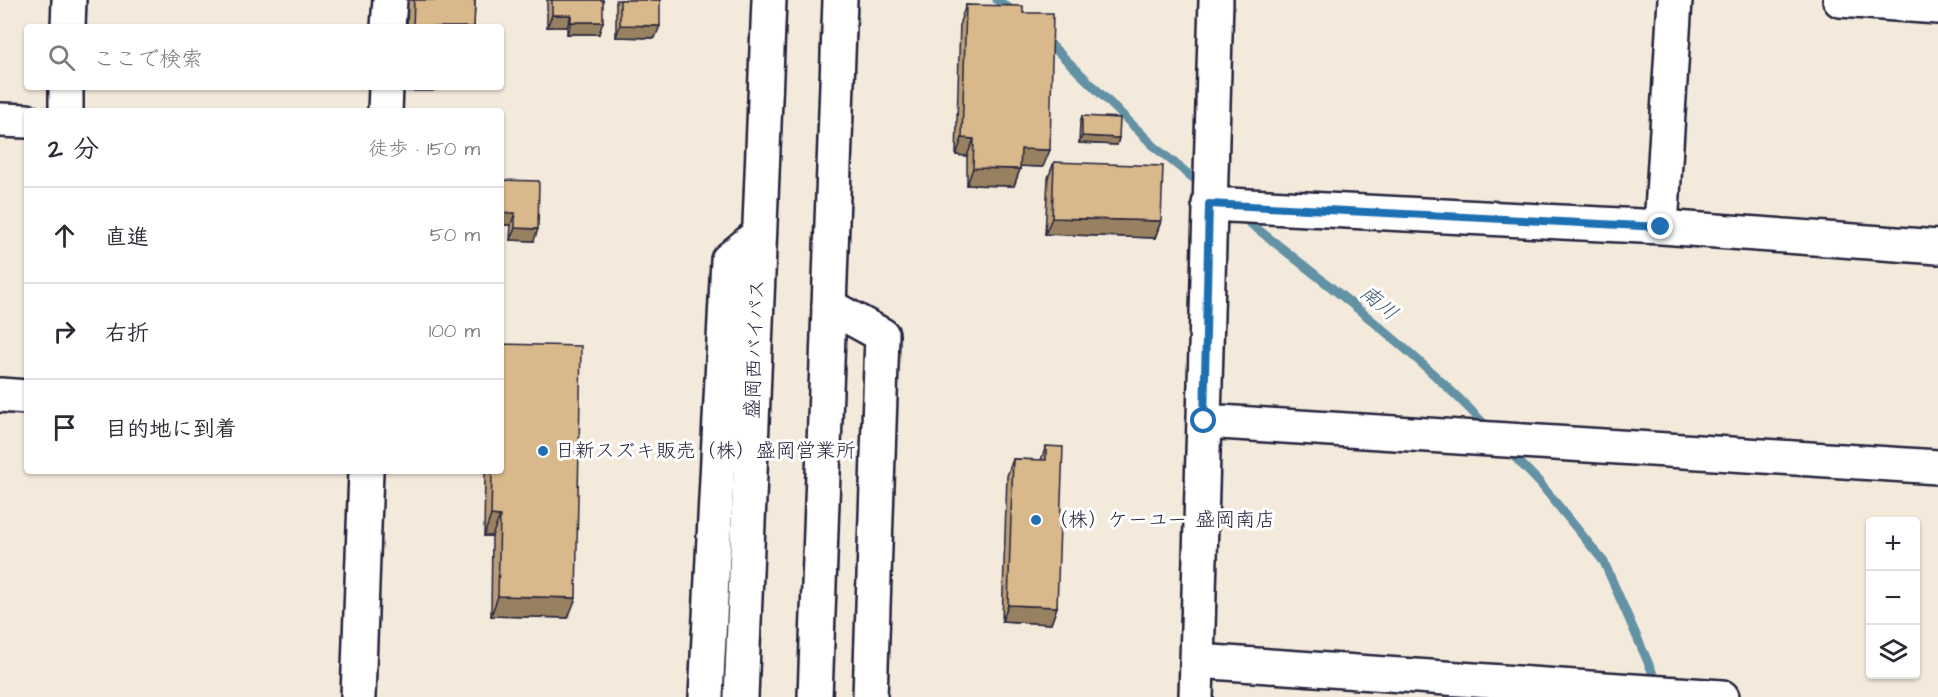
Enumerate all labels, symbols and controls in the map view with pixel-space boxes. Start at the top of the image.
search box [24,24,504,90]
icon: search [45,41,78,74]
text: ここで検索 [93,44,203,75]
text: 2 分 [48,131,99,167]
text: 徒歩 · 150 m [368,135,480,163]
route end [1647,213,1673,239]
icon: ahead [48,219,81,252]
text: 50 m [430,221,480,249]
text: 直進 [105,222,149,253]
water label: 南川 [1354,278,1404,328]
street label: 盛岡西バイパス [739,279,771,419]
icon: right [48,315,81,348]
text: 100 m [429,317,480,345]
text: 右折 [105,318,149,349]
route start [1190,407,1216,433]
icon: arrive [48,411,81,444]
text: 目的地に到着 [105,414,237,445]
place label: 日新スズキ販売（株）盛岡営業所 [555,437,856,465]
marker: 日新スズキ販売（株）盛岡営業所 [536,444,550,458]
place label: （株）ケーユー 盛岡南店 [1048,506,1275,534]
marker: （株）ケーユー 盛岡南店 [1029,513,1043,527]
map controls [1866,517,1920,679]
button: + [1866,517,1920,571]
button: − [1866,571,1920,625]
button: layers [1866,625,1920,679]

